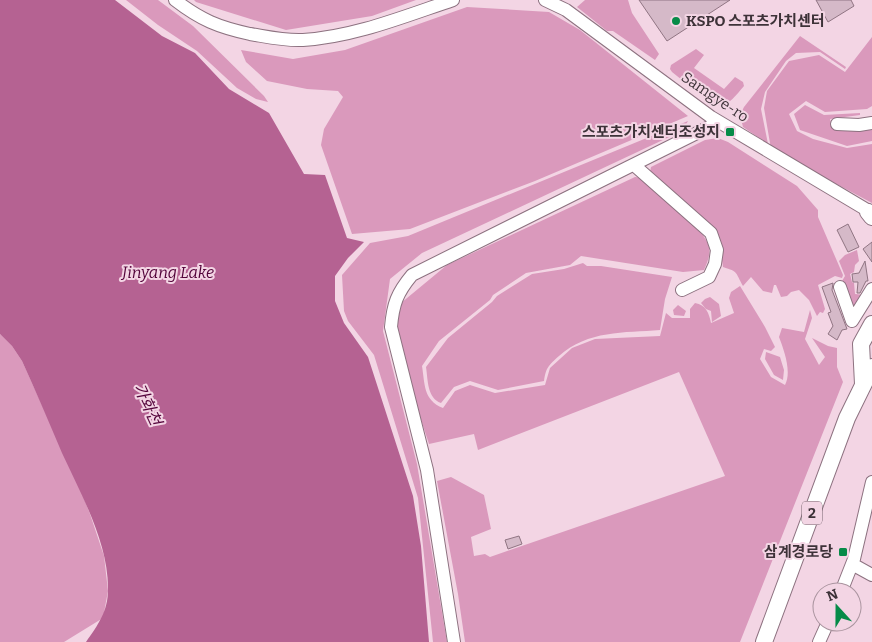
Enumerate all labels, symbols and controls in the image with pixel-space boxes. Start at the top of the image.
place label: KSPO 스포츠가치센터 [686,12,825,30]
marker: KSPO 스포츠가치센터 [670,15,682,27]
street label: Samgye-ro [678,68,752,126]
place label: 스포츠가치센터조성지 [582,123,720,141]
marker: 스포츠가치센터조성지 [724,126,736,138]
water label: Jinyang Lake [120,263,214,282]
water label: 가화천 [130,380,166,430]
road number: 2 [802,502,822,524]
place label: 삼계경로당 [764,543,833,561]
marker: 삼계경로당 [837,546,849,558]
north arrow [812,582,862,632]
text: N [824,585,841,605]

